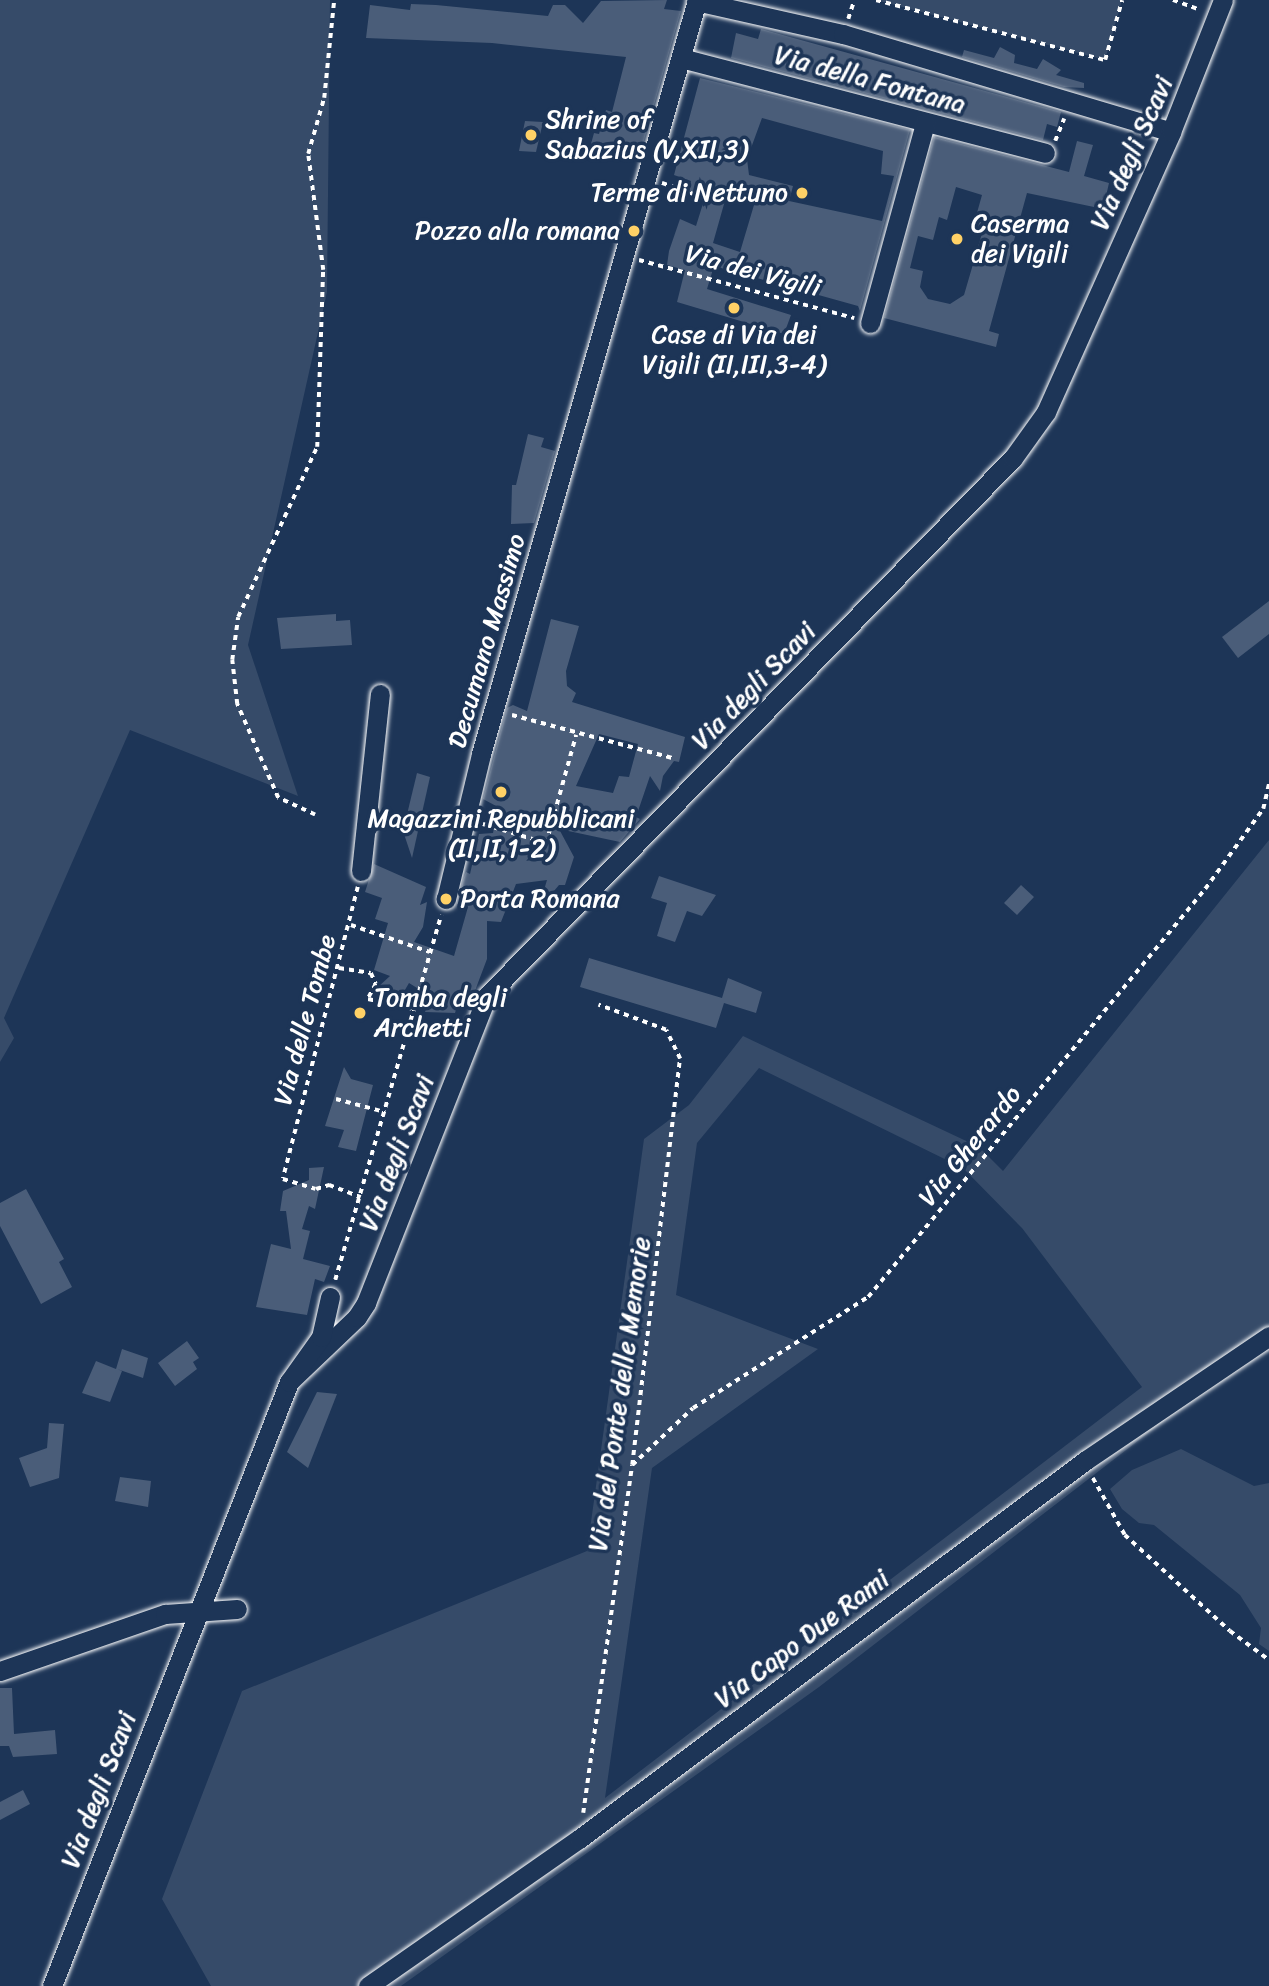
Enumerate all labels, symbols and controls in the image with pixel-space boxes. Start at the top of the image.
street label: Via della Fontana [771,39,969,121]
street label: Via degli Scavi [1084,71,1180,235]
place label: Shrine of Sabazius (V,XII,3) [545,104,748,166]
marker: Shrine of Sabazius (V,XII,3) [523,127,539,143]
place label: Terme di Nettuno [590,177,788,209]
marker: Terme di Nettuno [794,185,810,201]
place label: Caserma dei Vigili [971,208,1070,270]
place label: Pozzo alla romana [415,215,620,247]
marker: Pozzo alla romana [626,223,642,239]
marker: Caserma dei Vigili [949,231,965,247]
street label: Via dei Vigili [681,238,825,304]
marker: Case di Via dei Vigili (II,III,3-4) [726,300,742,316]
place label: Case di Via dei Vigili (II,III,3-4) [642,319,826,380]
street label: Decumano Massimo [442,530,532,752]
street label: Via degli Scavi [685,616,823,756]
marker: Magazzini Repubblicani (II,II,1-2) [493,784,509,800]
place label: Magazzini Repubblicani (II,II,1-2) [368,803,634,864]
place label: Porta Romana [460,883,620,915]
marker: Porta Romana [438,891,454,907]
street label: Via delle Tombe [267,930,343,1110]
place label: Tomba degli Archetti [374,982,508,1044]
marker: Tomba degli Archetti [352,1005,368,1021]
street label: Via degli Scavi [353,1070,441,1236]
street label: Via Gherardo [912,1079,1028,1213]
street label: Via del Ponte delle Memorie [582,1234,658,1554]
street label: Via Capo Due Rami [708,1563,896,1715]
street label: Via degli Scavi [55,1707,143,1873]

